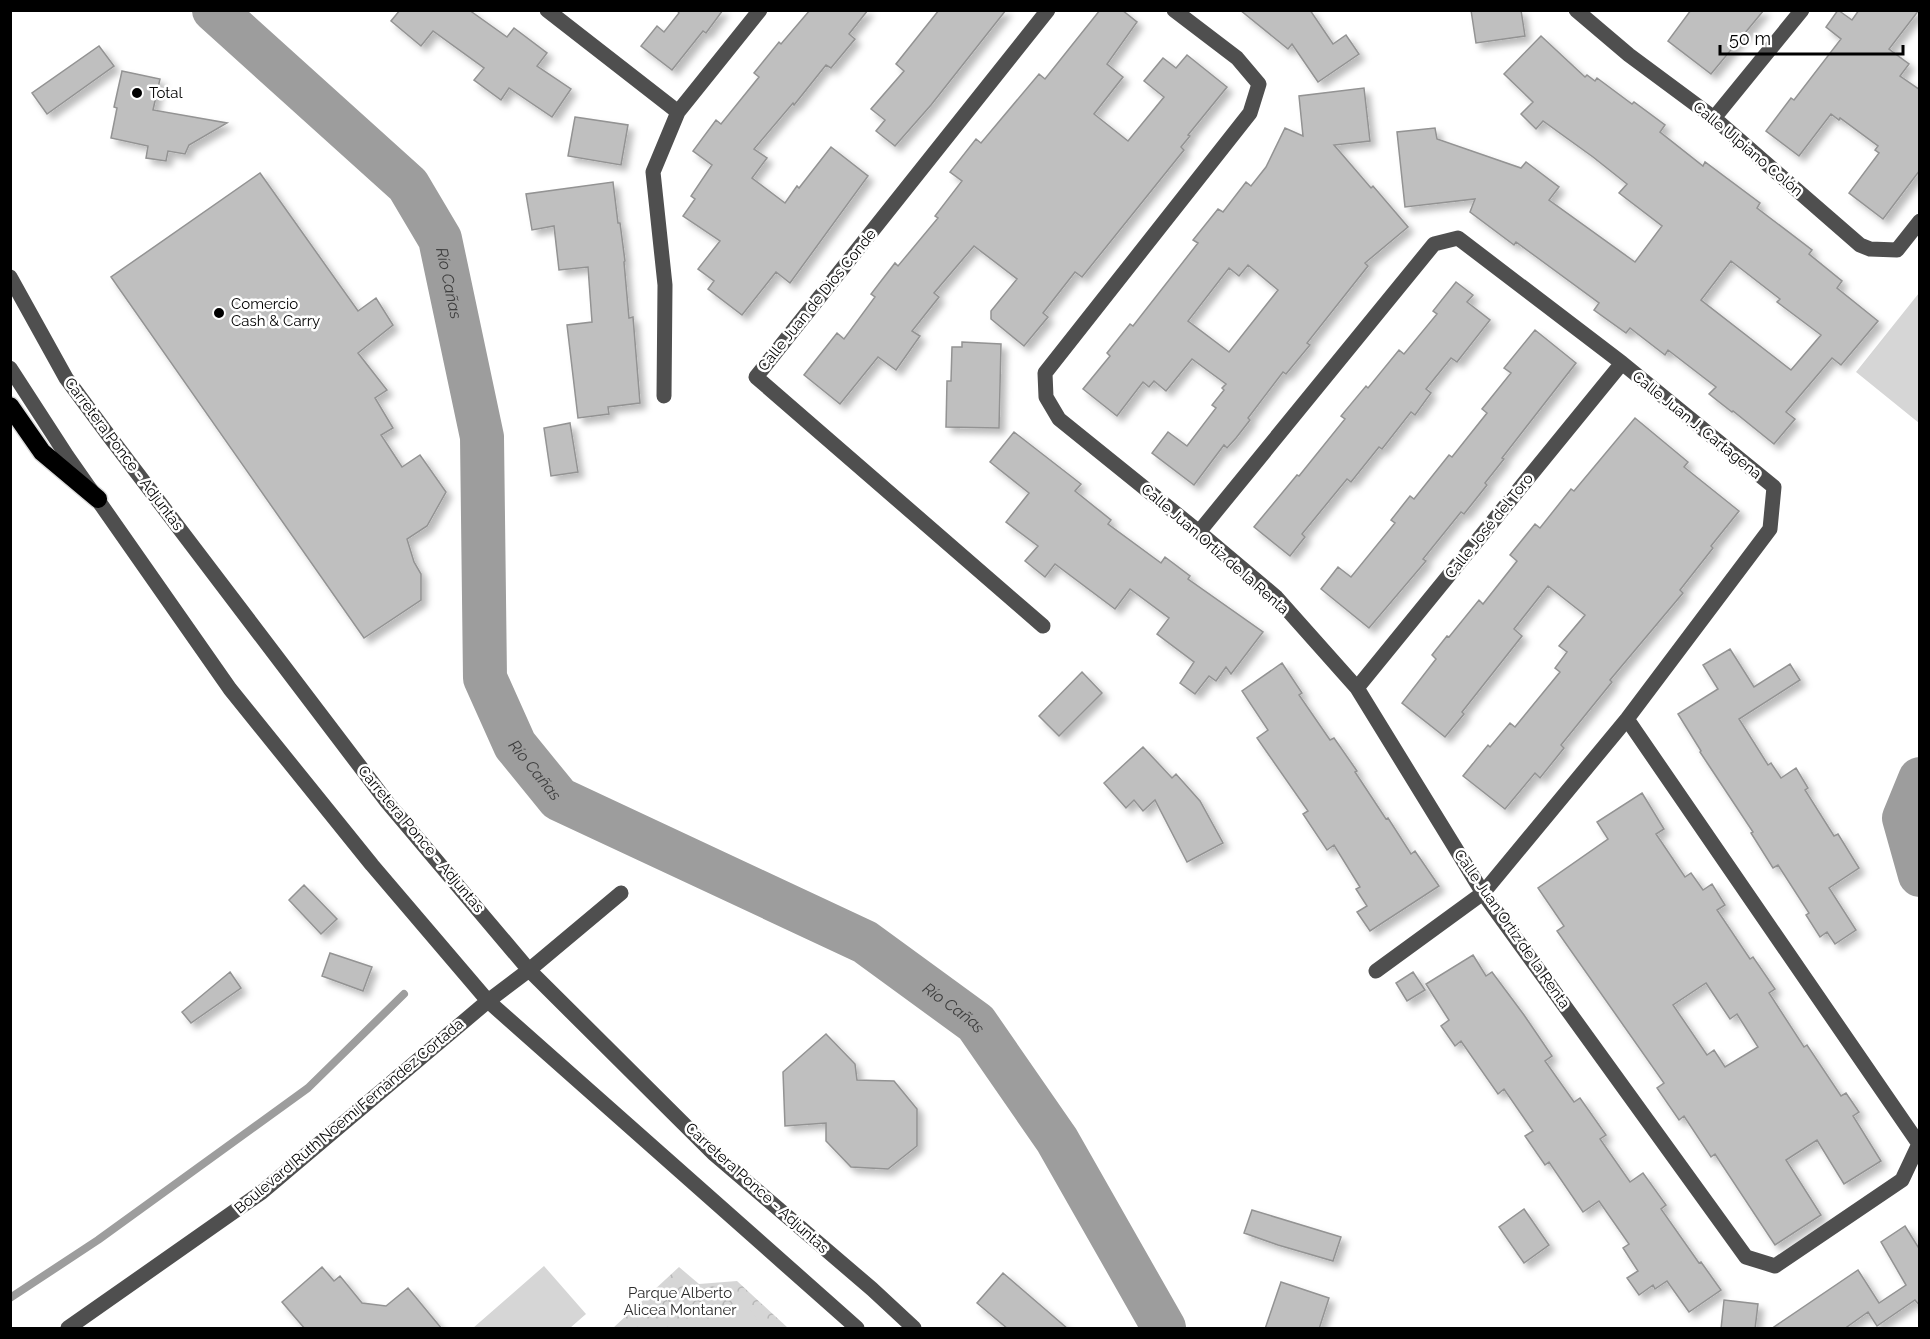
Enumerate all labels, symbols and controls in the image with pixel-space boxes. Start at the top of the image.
scale bar [1720,18,1903,56]
text: 50 m [1729,28,1771,49]
place label: Total [149,84,183,102]
marker: Total [130,86,144,100]
street label: Calle Ulpiano Colón [1689,98,1807,200]
street label: Calle Juan de Dios Conde [754,225,880,375]
water label: Río Cañas [432,245,466,321]
place label: Comercio Cash & Carry [231,295,320,330]
marker: Comercio Cash & Carry [212,306,226,320]
street label: Calle Juan J. Cartagena [1629,367,1765,483]
street label: Carretera Ponce - Adjuntas [61,374,187,534]
street label: Calle José del Toro [1441,470,1537,582]
street label: Calle Juan Ortiz de la Renta [1137,480,1293,618]
water label: Río Cañas [505,736,566,804]
street label: Carretera Ponce - Adjuntas [354,762,488,916]
street label: Calle Juan Ortiz de la Renta [1450,846,1574,1012]
water label: Río Cañas [919,978,990,1037]
street label: Boulevard Ruth Noemí Fernández Cortada [231,1015,467,1217]
street label: Carretera Ponce - Adjuntas [682,1119,832,1257]
park label: Parque Alberto Alicea Montaner [623,1284,737,1319]

